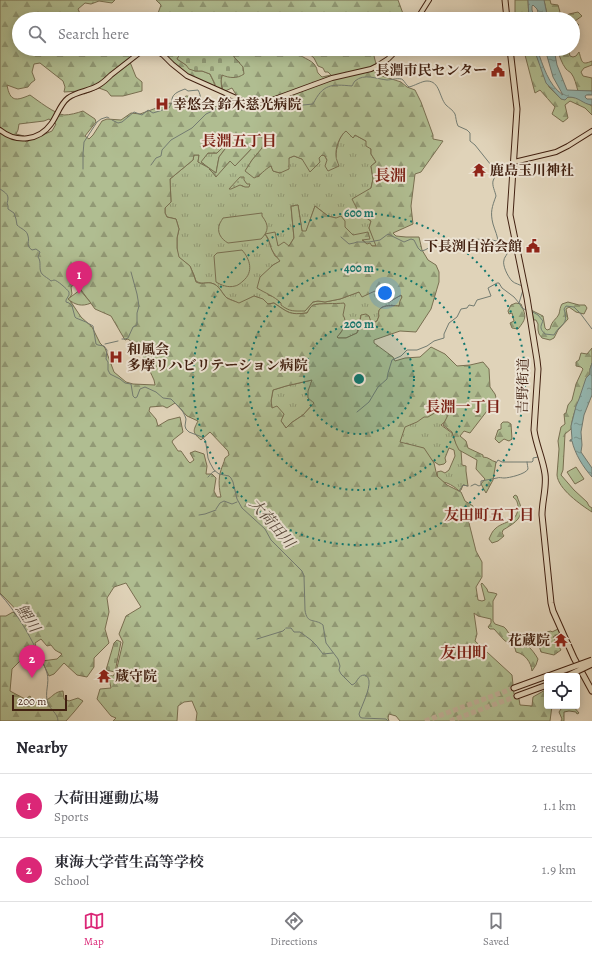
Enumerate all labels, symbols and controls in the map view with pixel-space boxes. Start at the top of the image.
search box [12,12,580,56]
icon: search [26,23,48,45]
text: Search here [58,24,129,44]
place label: 長淵市民センター [376,61,487,80]
public building icon: 長淵市民センター [490,62,506,78]
place label: 幸悠会 鈴木慈光病院 [173,95,301,114]
hospital icon: 幸悠会 鈴木慈光病院 [154,96,170,112]
district label: 長淵五丁目 [201,131,277,151]
place label: 鹿島玉川神社 [490,161,574,180]
temple icon: 鹿島玉川神社 [471,162,487,178]
district label: 長淵 [374,165,406,187]
text: 600 m [344,205,374,221]
place label: 下長渕自治会館 [424,237,522,256]
public building icon: 下長渕自治会館 [525,238,541,254]
text: 400 m [344,260,374,276]
pin: 1 [66,261,92,294]
your location [375,283,395,303]
text: 200 m [344,316,374,332]
place label: 和風会 多摩リハビリテーション病院 [127,340,308,375]
hospital icon: 和風会 多摩リハビリテーション病院 [108,349,124,365]
street label: 吉野街道 [513,358,533,414]
centre of rings [352,372,366,386]
district label: 長淵一丁目 [425,397,501,417]
water label: 大荷田川 [245,494,301,554]
district label: 友田町五丁目 [444,505,534,525]
water label: 鯉川 [11,600,46,638]
place label: 花蔵院 [508,631,550,650]
temple icon: 花蔵院 [553,632,569,648]
district label: 友田町 [440,642,488,664]
pin: 2 [19,645,45,678]
place label: 蔵守院 [115,667,157,686]
temple icon: 蔵守院 [96,668,112,684]
map controls [544,673,580,709]
button: locate [544,673,580,709]
scale bar [12,693,67,712]
text: 200 m [18,694,46,709]
text: Nearby [16,736,67,759]
text: 2 results [532,739,576,756]
text: 大荷田運動広場 [54,788,159,808]
text: 1 [27,797,31,814]
text: 1.1 km [543,797,576,814]
text: Sports [54,808,89,825]
text: 東海大学菅生高等学校 [54,852,204,872]
text: 2 [26,861,32,878]
text: 1.9 km [542,861,576,878]
text: School [54,872,89,889]
tab: Map [83,910,105,949]
tab: Directions [270,910,318,949]
tab: Saved [483,910,509,949]

